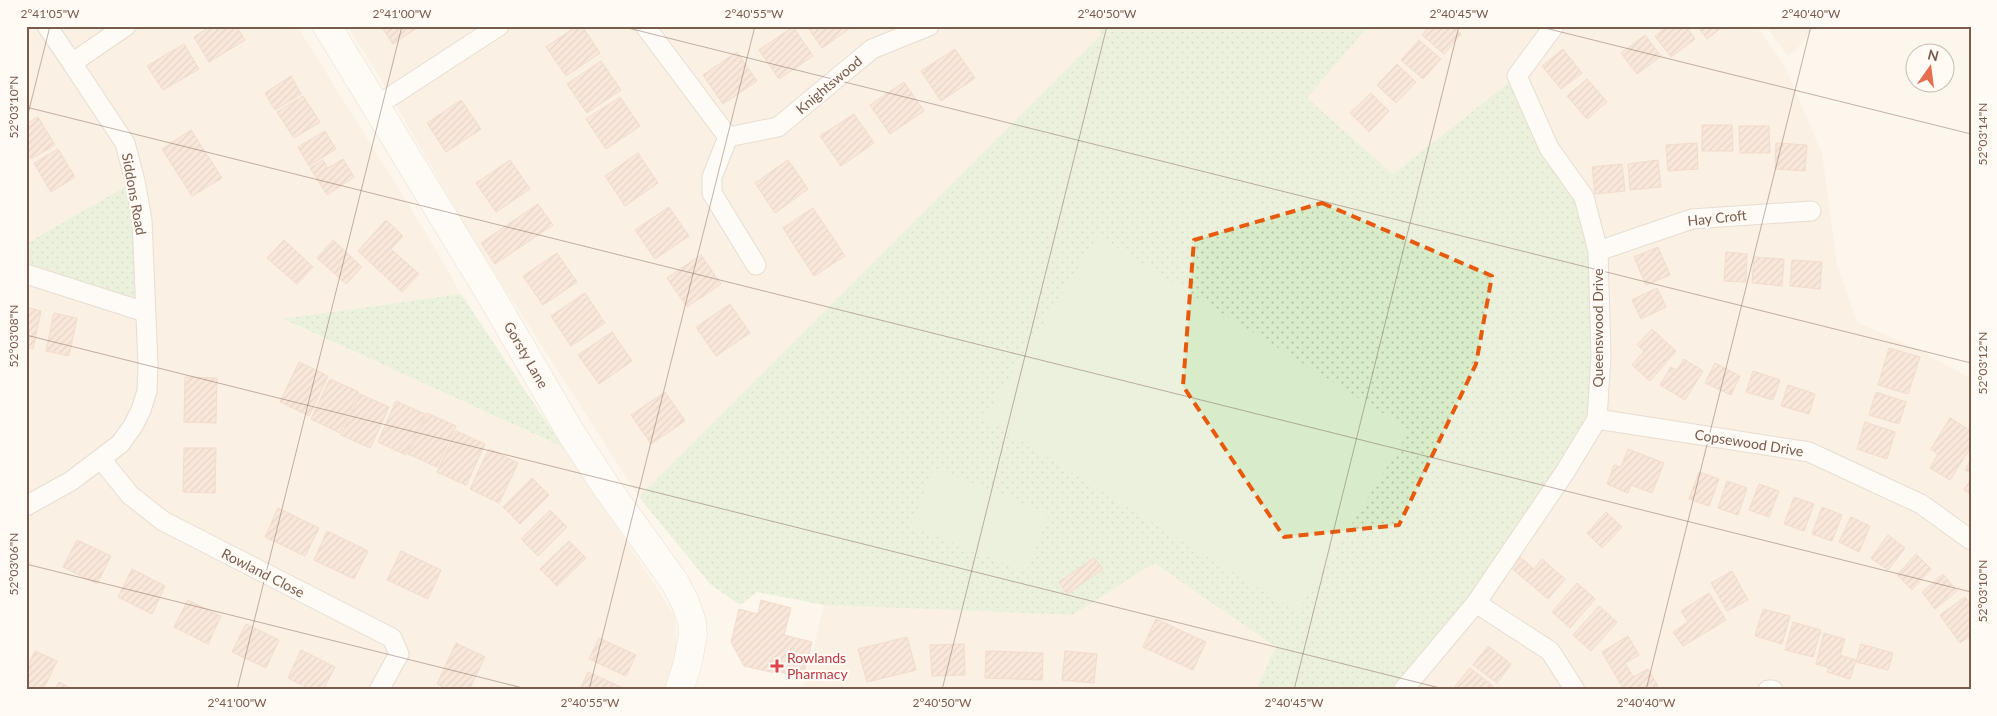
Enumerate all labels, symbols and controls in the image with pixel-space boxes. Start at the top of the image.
text: 2°41'05"W [20,6,80,21]
text: 2°41'00"W [372,6,432,21]
text: 2°40'55"W [724,6,784,21]
text: 2°40'50"W [1077,6,1137,21]
text: 2°40'45"W [1429,6,1489,21]
text: 2°40'40"W [1781,6,1841,21]
north arrow [1904,42,1954,92]
text: N [1926,45,1941,64]
street label: Knightswood [792,52,865,117]
text: 52°03'10"N [6,76,21,138]
text: 52°03'14"N [1975,103,1990,165]
street label: Siddons Road [119,152,150,236]
street label: Hay Croft [1687,206,1748,229]
street label: Queenswood Drive [1589,268,1606,388]
text: 52°03'08"N [6,305,21,367]
street label: Gorsty Lane [501,318,552,391]
text: 52°03'12"N [1975,332,1990,394]
street label: Copsewood Drive [1693,426,1805,460]
text: 52°03'06"N [6,533,21,595]
street label: Rowland Close [219,544,307,601]
text: 52°03'10"N [1975,560,1990,622]
place label: Rowlands Pharmacy [787,649,848,682]
marker: Rowlands Pharmacy [771,660,783,672]
text: 2°41'00"W [207,695,267,710]
text: 2°40'55"W [560,695,620,710]
text: 2°40'50"W [912,695,972,710]
text: 2°40'45"W [1264,695,1324,710]
text: 2°40'40"W [1616,695,1676,710]

